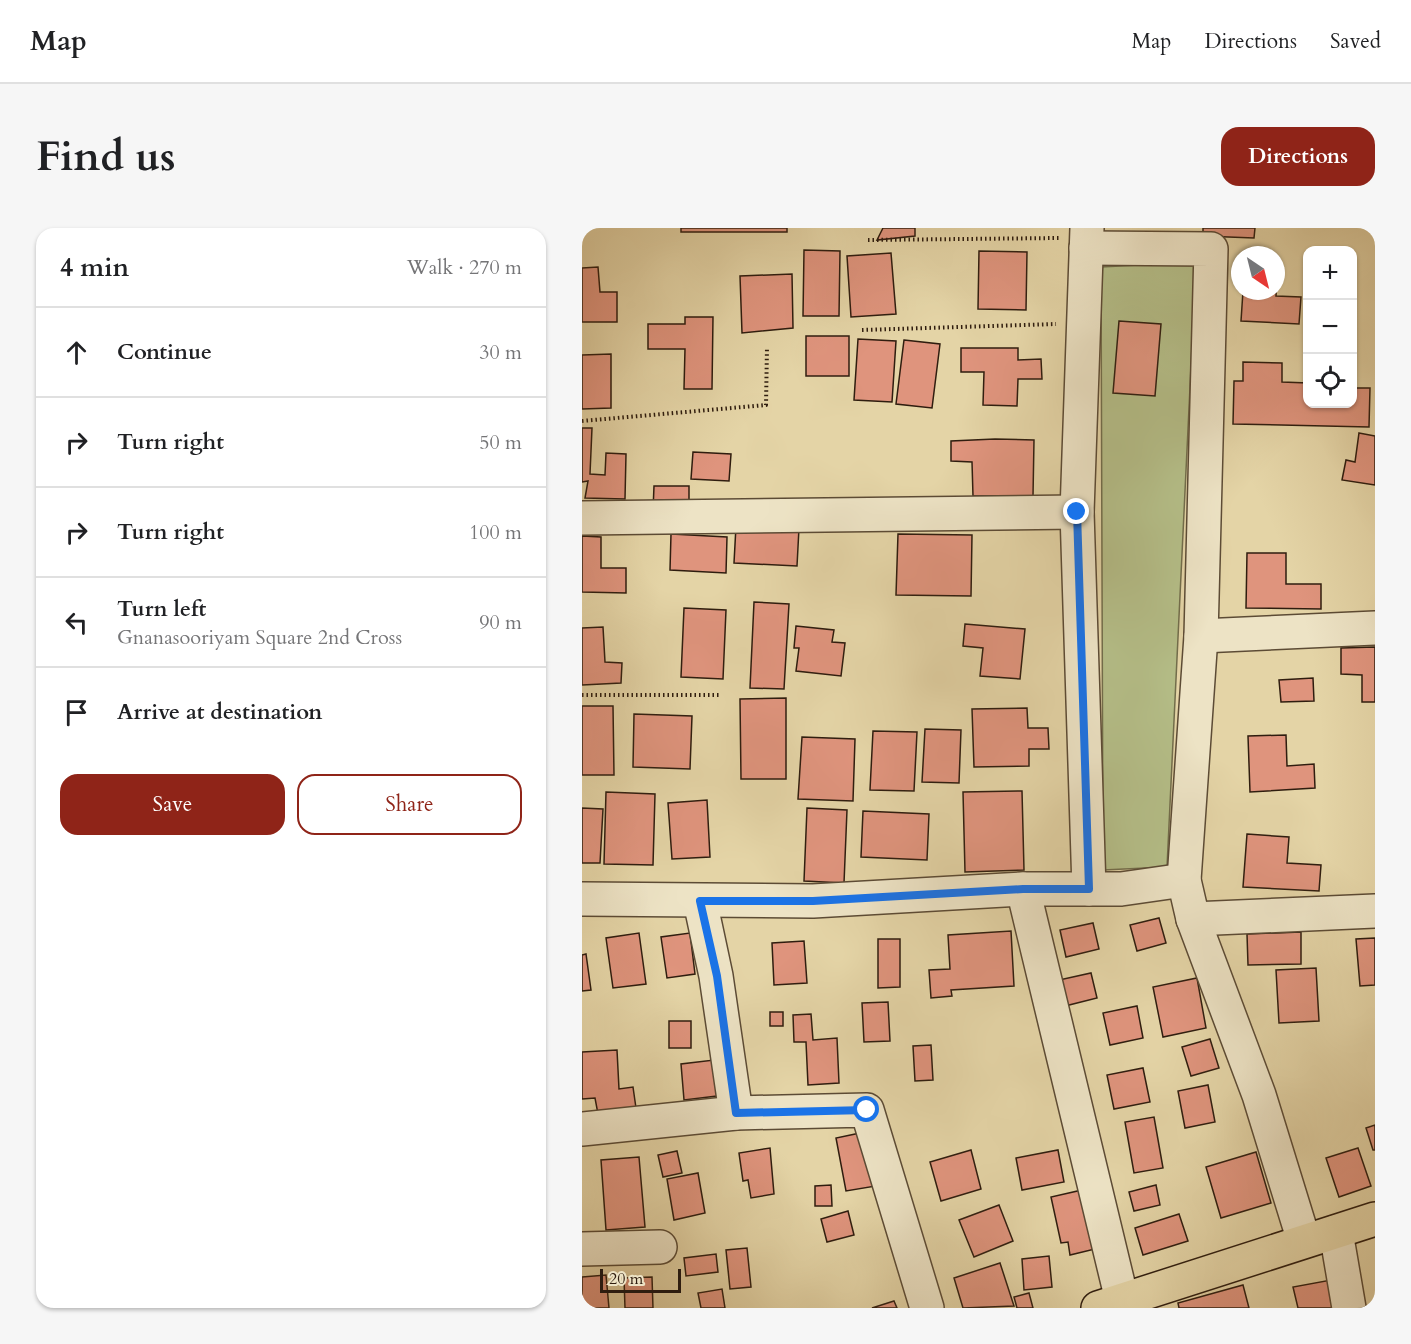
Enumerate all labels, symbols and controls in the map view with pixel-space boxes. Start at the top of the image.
text: Map [30,22,87,60]
text: Map [1131,27,1171,56]
text: Directions [1204,27,1297,56]
text: Saved [1330,27,1381,56]
button: Directions [1221,127,1375,186]
text: Find us [36,128,176,185]
north arrow [1231,246,1285,300]
map controls [1303,246,1357,408]
button: + [1303,246,1357,300]
text: 4 min [60,250,129,285]
text: Walk · 270 m [407,254,522,281]
button: − [1303,300,1357,354]
icon: ahead [60,336,93,369]
text: Continue [117,337,212,367]
text: 30 m [479,339,522,366]
button: locate [1303,354,1357,408]
icon: right [60,426,93,459]
text: Turn right [117,427,224,457]
text: 50 m [479,429,522,456]
route end [1063,498,1089,524]
icon: right [60,516,93,549]
text: Turn right [117,517,224,547]
text: 100 m [469,519,522,546]
text: Turn left [117,594,206,624]
icon: left [60,606,93,639]
text: 90 m [479,609,522,636]
text: Gnanasooriyam Square 2nd Cross [117,624,402,651]
icon: arrive [60,696,93,729]
text: Arrive at destination [117,697,322,727]
button: Save [60,774,285,835]
button: Share [297,774,522,835]
route start [853,1096,879,1122]
scale bar [600,1266,681,1294]
text: 20 m [609,1268,643,1290]

